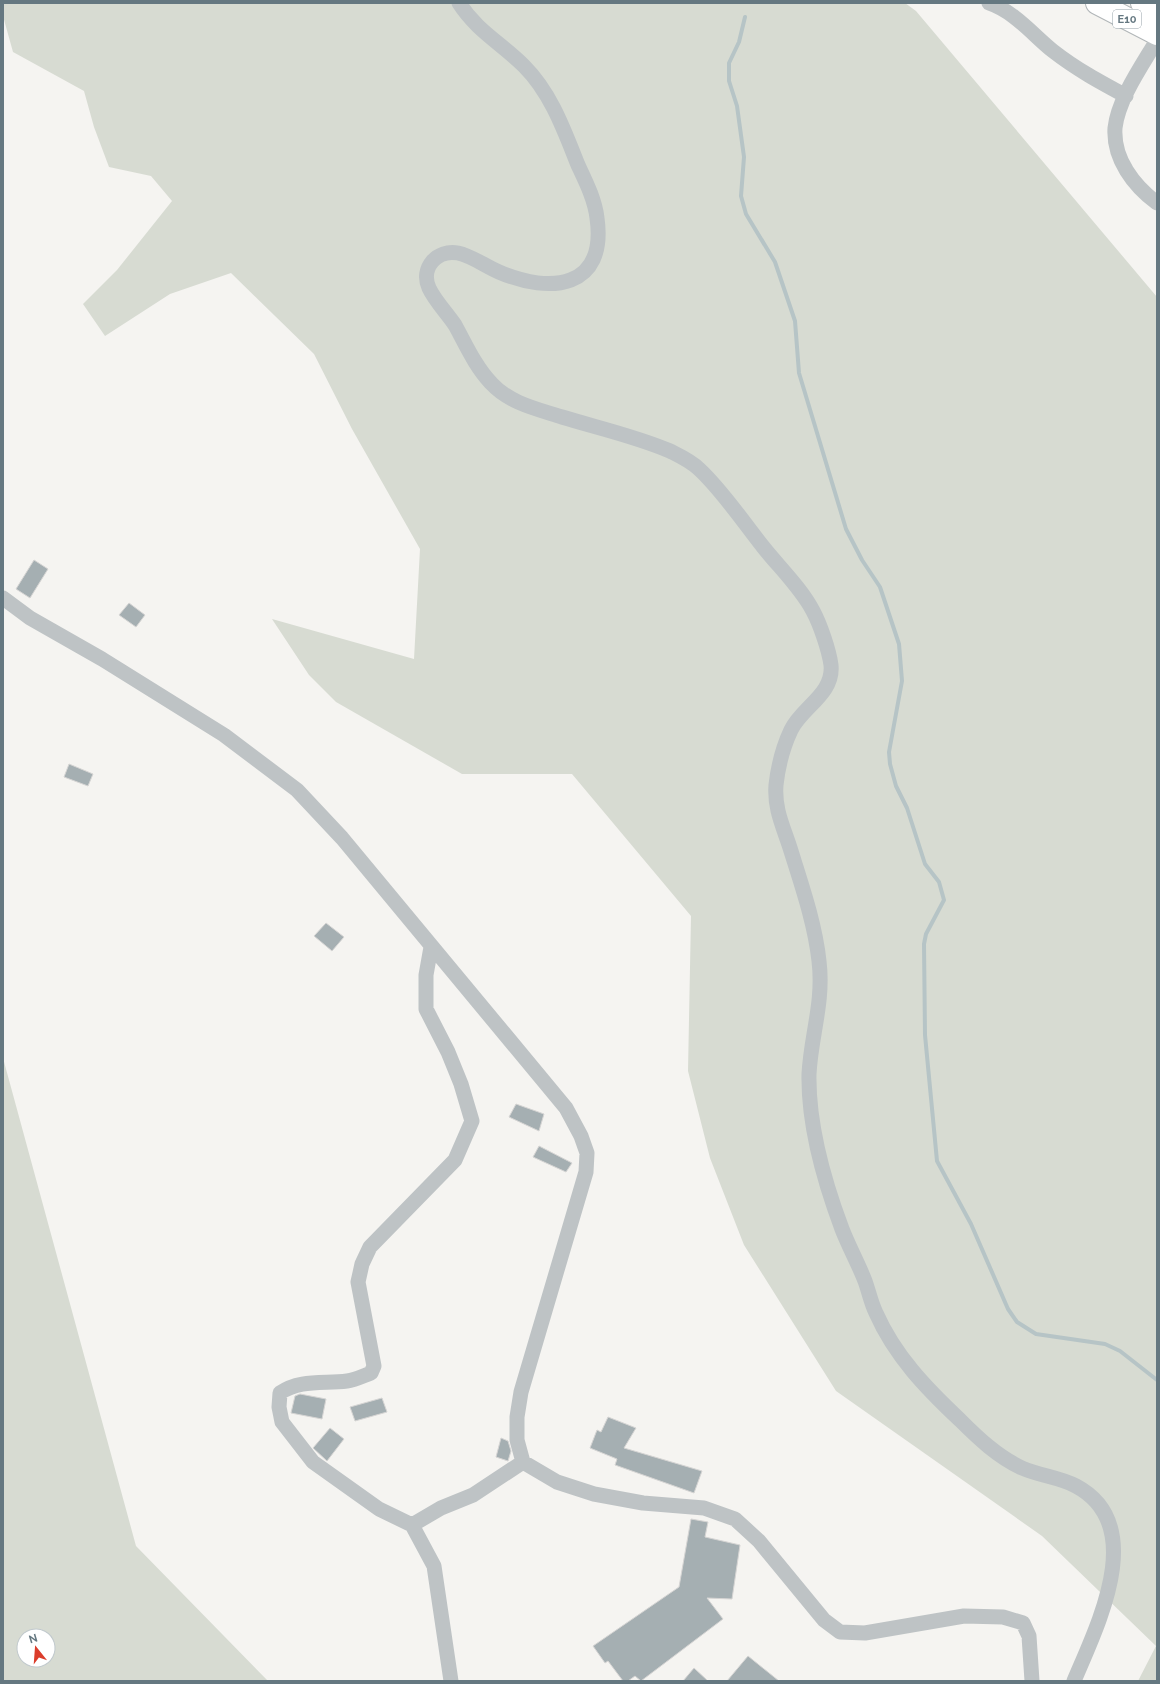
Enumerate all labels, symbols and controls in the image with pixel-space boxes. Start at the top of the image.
road number: E10 [1113,10,1141,28]
north arrow [16,1628,56,1668]
text: N [27,1631,39,1646]

